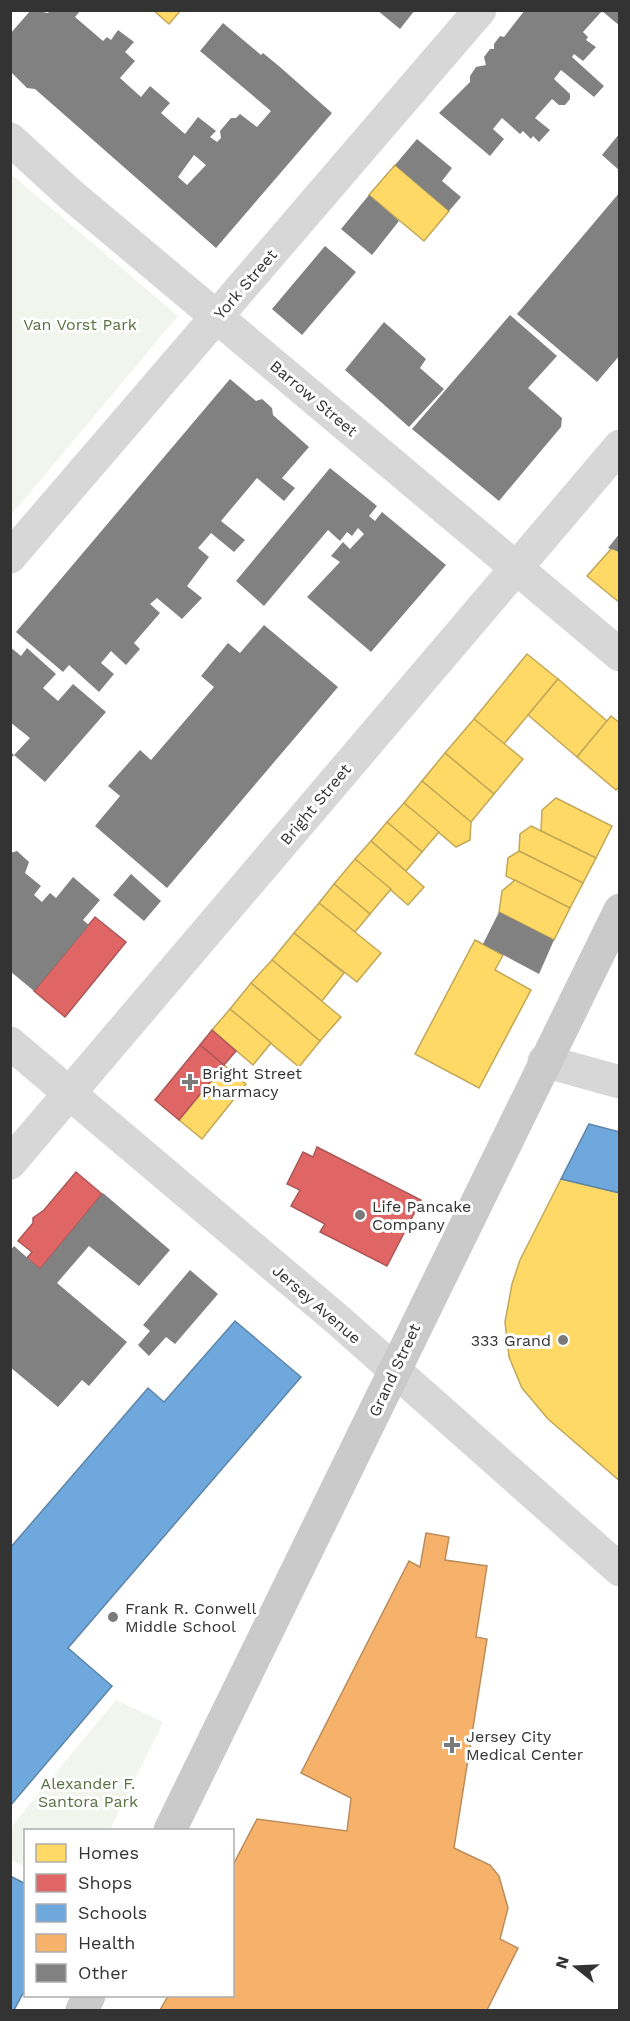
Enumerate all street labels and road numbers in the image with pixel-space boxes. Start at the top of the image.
street label: York Street [210,245,281,323]
street label: Barrow Street [266,356,361,441]
street label: Bright Street [276,760,355,849]
street label: Jersey Avenue [269,1261,365,1348]
street label: Grand Street [365,1320,424,1420]

